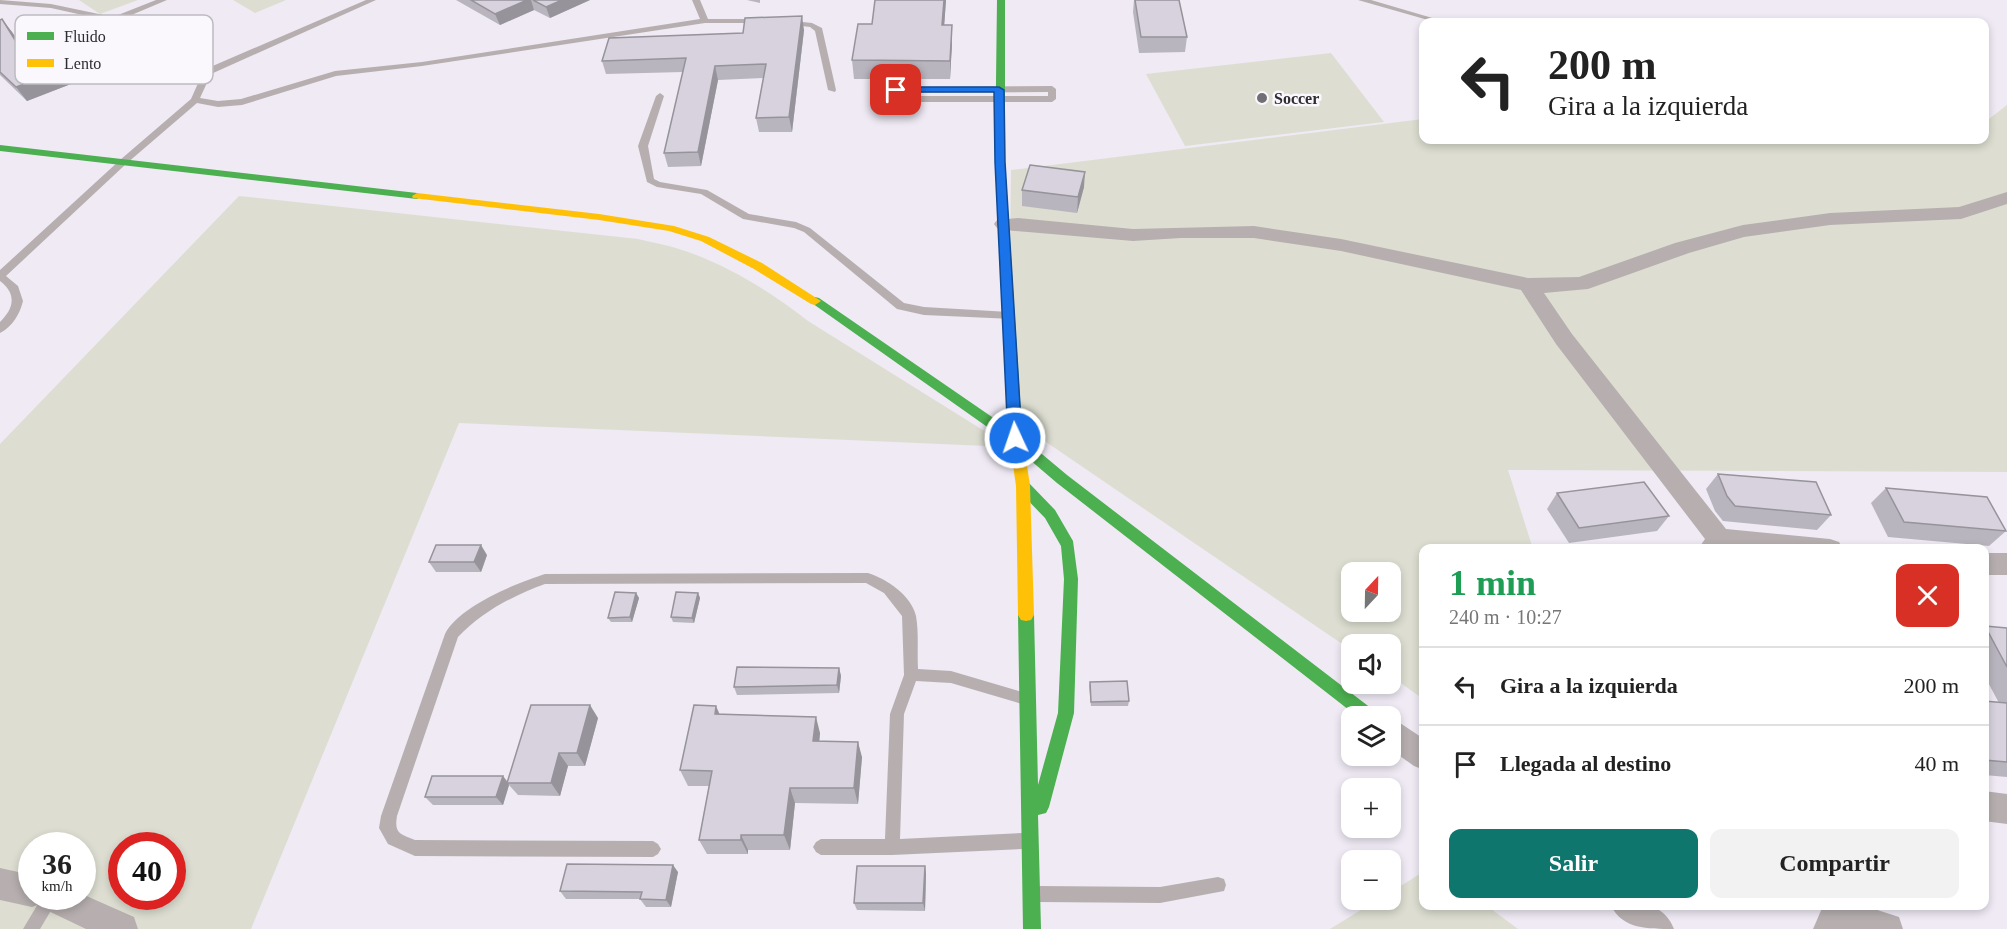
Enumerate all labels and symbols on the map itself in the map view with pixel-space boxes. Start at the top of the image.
legend [15,15,213,84]
text: Fluido [64,28,106,45]
text: Lento [64,55,101,72]
pin [870,64,921,115]
place label: Soccer [1274,90,1319,107]
marker: Soccer [1255,91,1269,105]
position arrow [983,406,1047,470]
north arrow [1341,562,1401,622]
speed limit sign: 40 [108,832,186,910]

